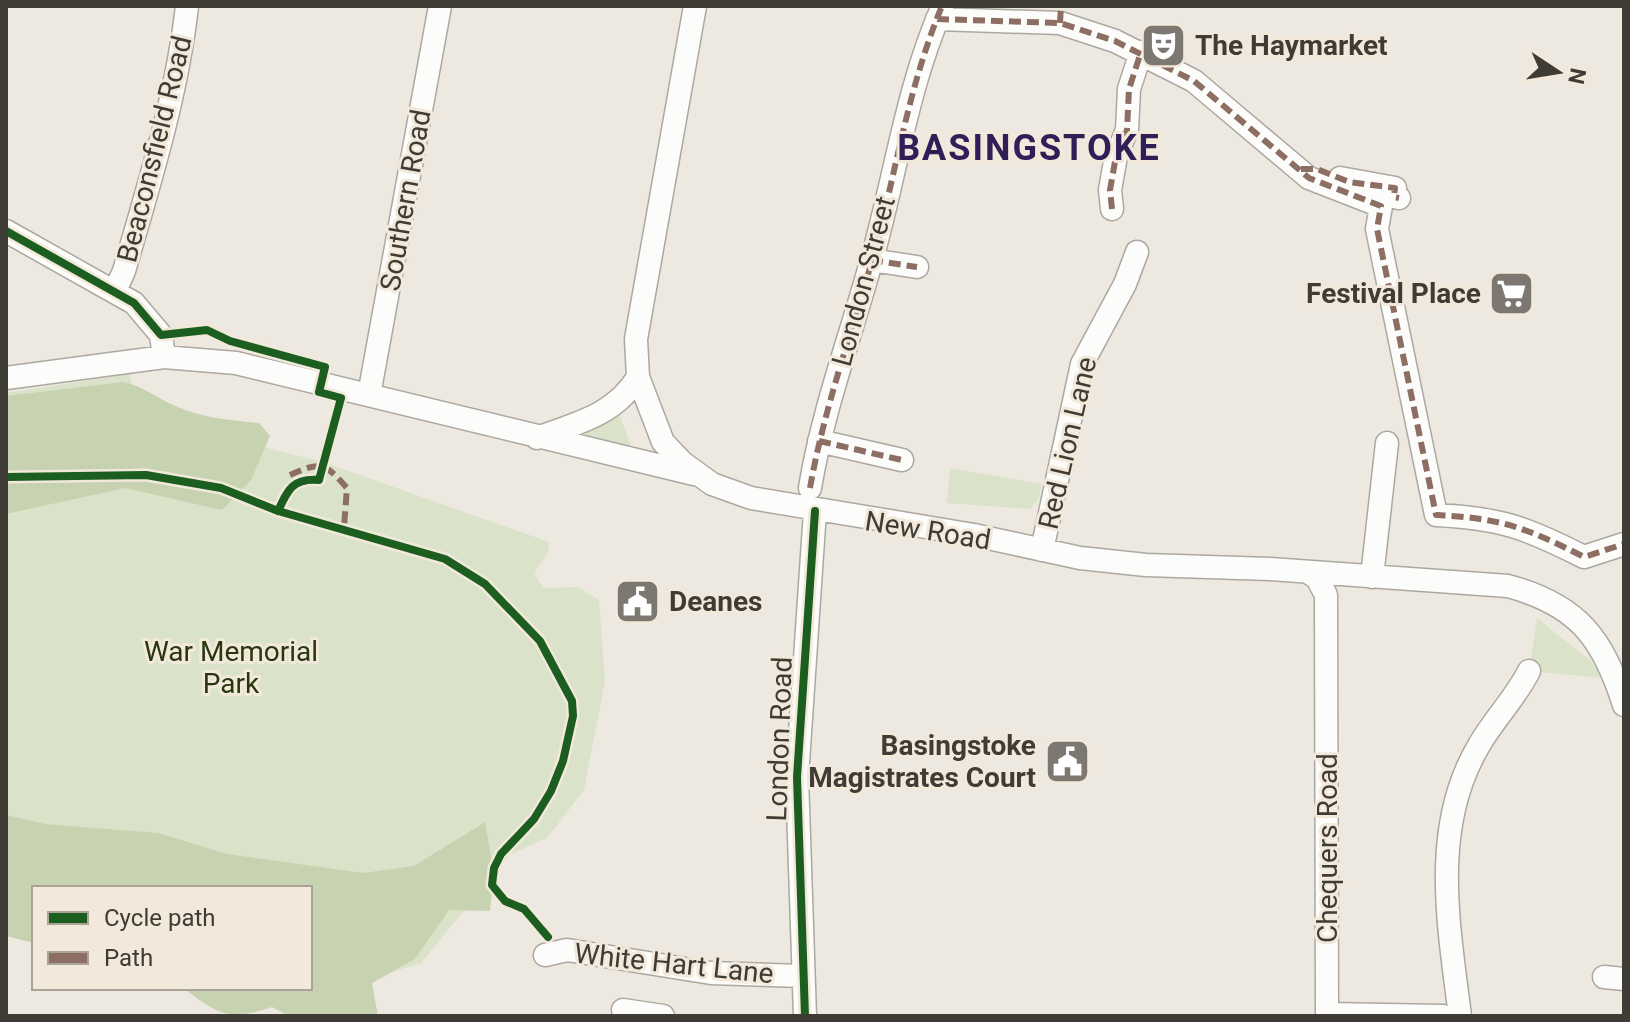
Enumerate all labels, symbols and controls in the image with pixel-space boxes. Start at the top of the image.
theatre icon: The Haymarket [1140,21,1188,69]
place label: The Haymarket [1195,29,1388,62]
street label: Beaconsfield Road [110,32,199,266]
north arrow [1518,32,1598,112]
text: N [1563,66,1591,86]
street label: Southern Road [373,107,438,293]
district label: BASINGSTOKE [897,127,1161,169]
street label: London Street [825,193,902,370]
supermarket icon: Festival Place [1488,269,1536,317]
place label: Festival Place [1306,277,1481,310]
street label: Red Lion Lane [1032,354,1103,532]
street label: New Road [863,504,993,557]
public building icon: Deanes [614,577,662,625]
place label: Deanes [669,585,763,618]
park label: War Memorial Park [144,635,318,700]
street label: London Road [760,656,799,822]
place label: Basingstoke Magistrates Court [808,729,1036,794]
public building icon: Basingstoke Magistrates Court [1043,737,1091,785]
street label: Chequers Road [1311,753,1344,943]
legend [32,886,312,990]
text: Cycle path [104,904,216,932]
street label: White Hart Lane [573,937,775,990]
text: Path [104,944,153,972]

